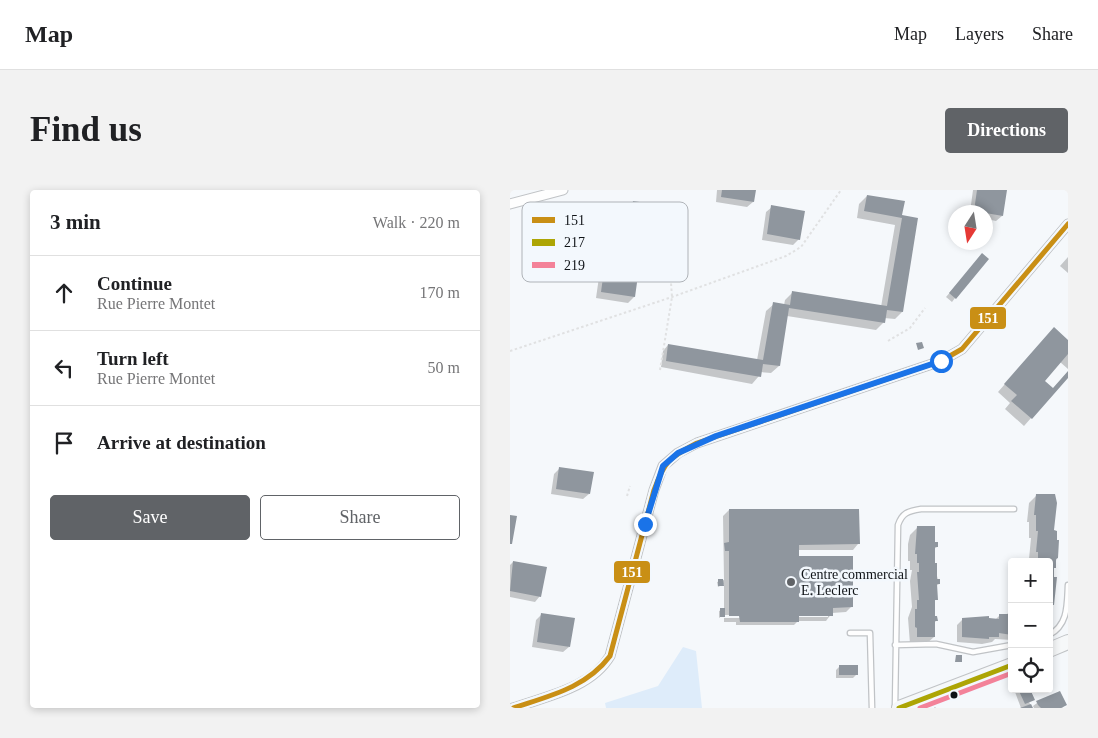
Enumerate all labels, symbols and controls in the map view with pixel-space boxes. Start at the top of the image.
text: Map [25,21,73,47]
text: Map [894,24,927,44]
text: Layers [955,24,1004,44]
text: Share [1032,24,1073,44]
button: Directions [945,108,1068,153]
text: Find us [30,110,142,149]
legend [522,202,688,282]
north arrow [948,205,993,250]
text: 3 min [50,210,101,234]
text: 151 [564,213,585,228]
text: Walk · 220 m [373,214,460,231]
text: 217 [564,235,585,250]
text: 219 [564,258,585,273]
text: Continue [97,273,172,294]
icon: ahead [50,279,78,307]
text: 170 m [420,284,460,301]
text: Rue Pierre Montet [97,295,215,312]
line badge: 151 [969,306,1007,330]
text: 151 [978,311,999,326]
text: Turn left [97,348,169,369]
route start [930,350,953,373]
icon: left [50,354,78,382]
text: 50 m [428,359,460,376]
text: Rue Pierre Montet [97,370,215,387]
icon: arrive [50,429,78,457]
text: Arrive at destination [97,432,266,453]
button: Save [50,495,250,540]
button: Share [260,495,460,540]
route end [634,513,657,536]
map controls [1008,558,1053,693]
button: + [1008,558,1053,603]
line badge: 151 [613,560,651,584]
text: 151 [622,565,643,580]
place label: Centre commercial E. Leclerc [801,567,908,598]
marker: Centre commercial E. Leclerc [785,576,797,588]
button: − [1008,603,1053,648]
button: locate [1008,648,1053,693]
unlabelled marker [949,690,959,700]

